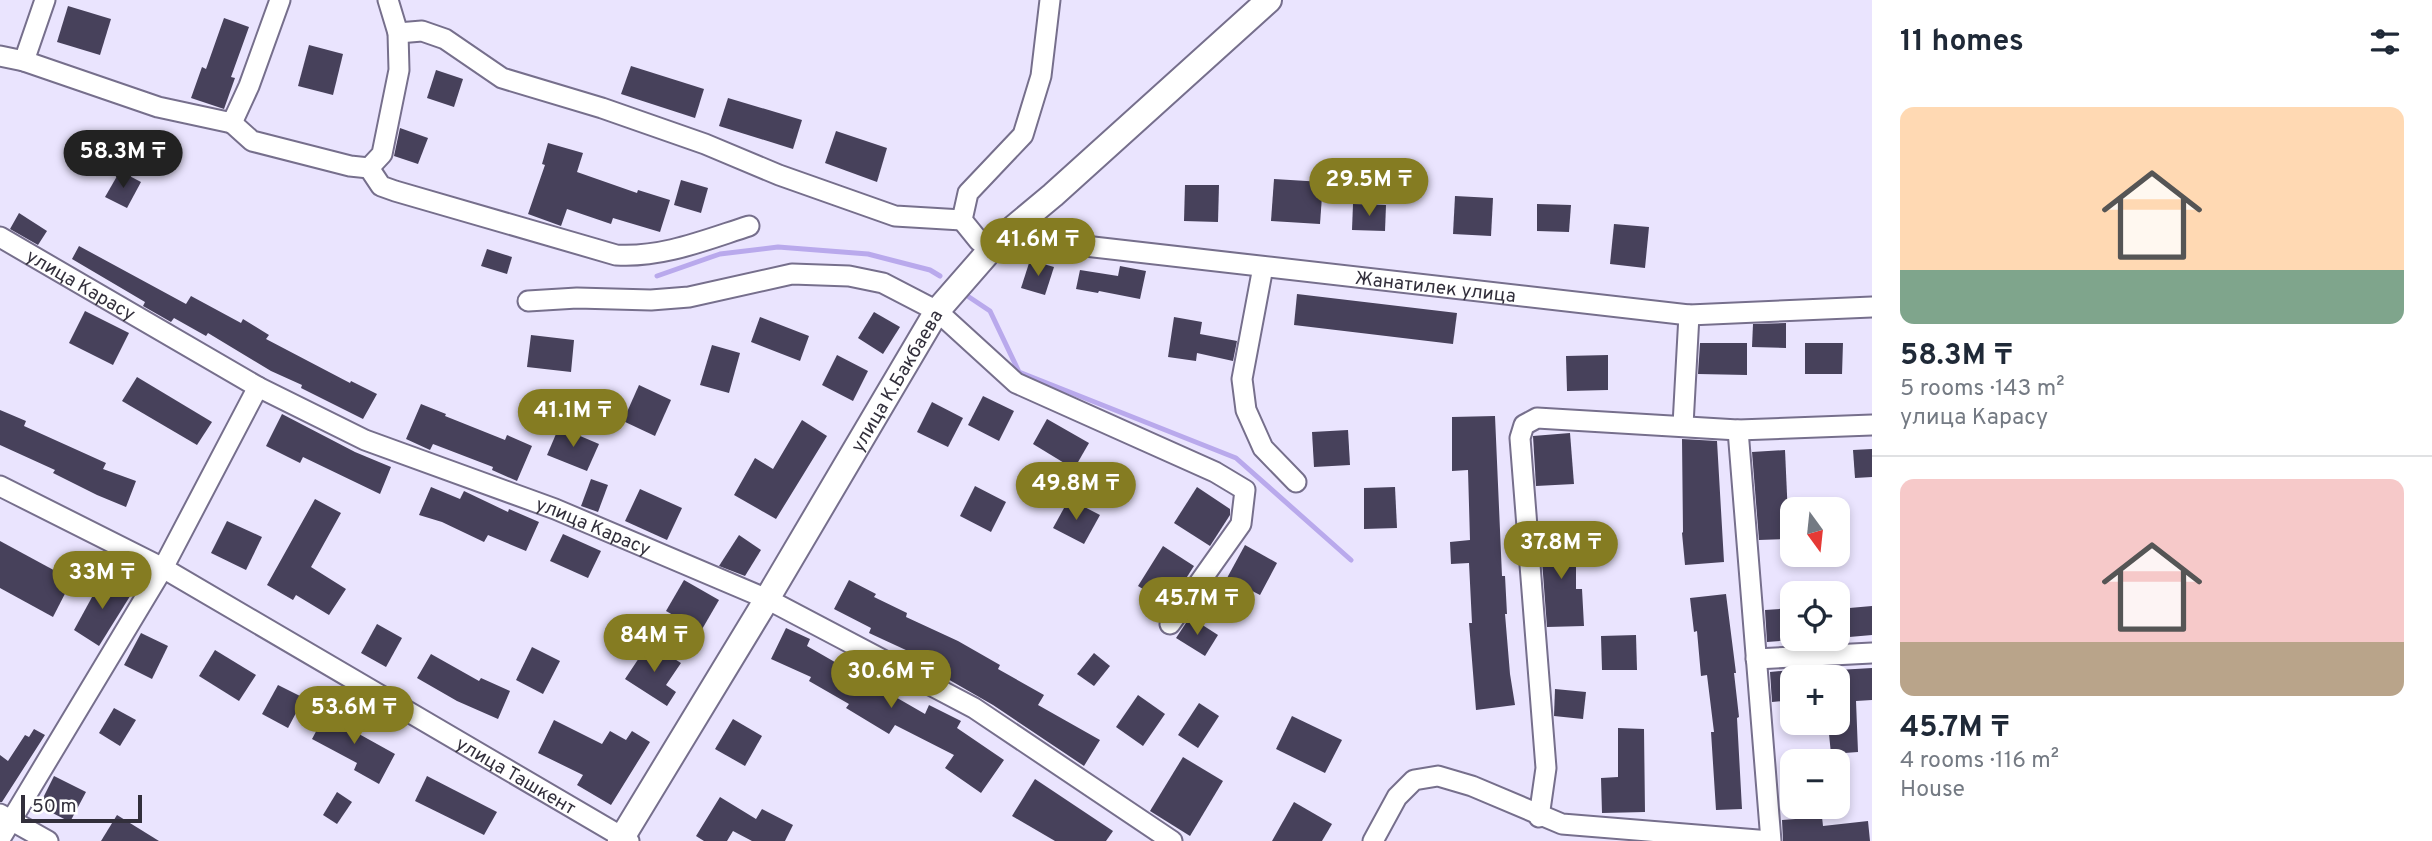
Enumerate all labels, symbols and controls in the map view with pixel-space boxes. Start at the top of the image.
icon: filters [2366,23,2404,61]
text: 11 homes [1900,24,2024,61]
pin: 58.3M ₸ [58,130,188,190]
text: 58.3M ₸ [80,138,166,167]
icon: home [2089,152,2215,278]
pin: 29.5M ₸ [1304,158,1434,218]
text: 29.5M ₸ [1325,166,1413,195]
pin: 41.6M ₸ [973,218,1103,278]
text: 41.6M ₸ [996,226,1080,255]
street label: улица Карасу [21,245,139,327]
street label: Жанатилек улица [1354,267,1517,309]
street label: улица К.Бакбаева [846,306,949,457]
text: 58.3M ₸ [1900,338,2013,375]
text: 5 rooms · 143 m² [1900,375,2065,404]
pin: 41.1M ₸ [508,390,638,449]
text: 41.1M ₸ [534,397,612,426]
text: улица Карасу [1900,404,2048,433]
pin: 49.8M ₸ [1011,462,1141,522]
text: 49.8M ₸ [1032,470,1120,499]
street label: улица Карасу [532,493,654,562]
north arrow [1780,497,1850,567]
map controls [1780,497,1850,819]
pin: 37.8M ₸ [1496,522,1626,581]
icon: home [2089,524,2215,650]
text: 37.8M ₸ [1520,529,1602,558]
pin: 33M ₸ [53,552,151,611]
text: 33M ₸ [69,559,135,588]
pin: 45.7M ₸ [1132,578,1262,637]
button: locate [1780,581,1850,651]
text: 45.7M ₸ [1155,585,1239,614]
pin: 84M ₸ [605,614,703,674]
text: 84M ₸ [620,622,688,651]
pin: 30.6M ₸ [826,650,956,710]
text: 30.6M ₸ [847,658,935,687]
button: + [1780,665,1850,735]
pin: 53.6M ₸ [289,686,419,746]
text: 53.6M ₸ [311,694,397,723]
text: 45.7M ₸ [1900,710,2010,747]
street label: улица Ташкент [451,732,580,821]
text: 4 rooms · 116 m² [1900,747,2059,776]
button: − [1780,749,1850,819]
text: House [1900,776,1965,805]
scale bar [21,792,142,824]
text: 50 m [32,795,77,819]

